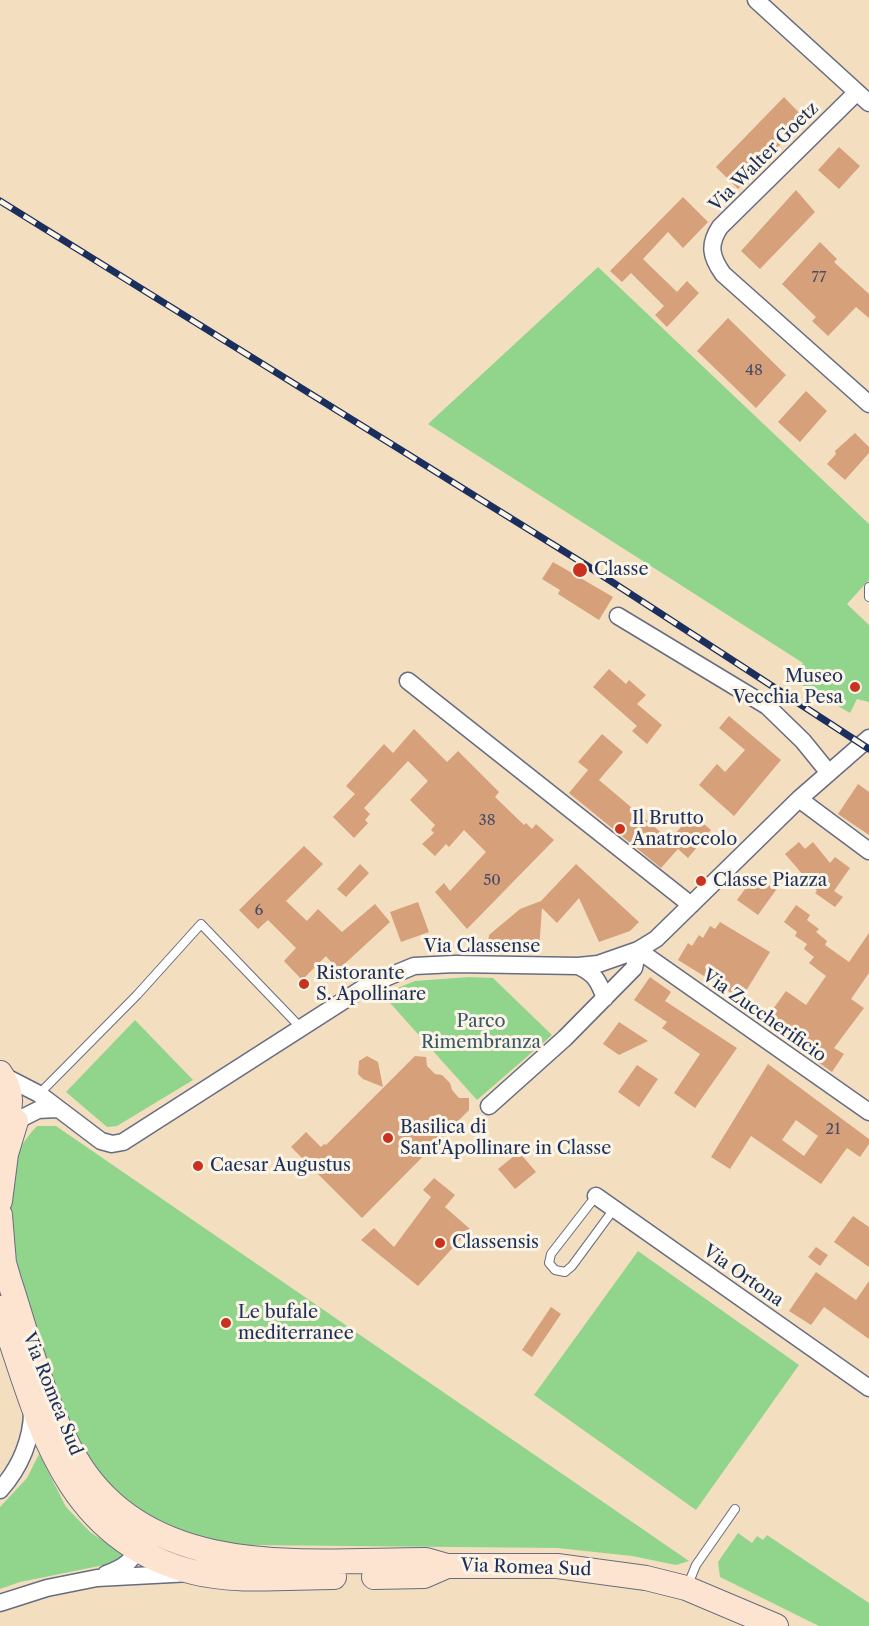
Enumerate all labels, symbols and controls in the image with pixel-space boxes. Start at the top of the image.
street label: Via Walter Goetz [705,98,823,216]
house number: 77 [812,269,826,287]
house number: 48 [745,362,763,380]
place label: Classe [594,559,648,581]
marker: Classe [571,561,589,579]
place label: Museo Vecchia Pesa [733,666,843,708]
marker: Museo Vecchia Pesa [848,680,862,694]
place label: Il Brutto Anatroccolo [632,808,737,850]
house number: 38 [478,812,496,830]
marker: Il Brutto Anatroccolo [613,822,627,836]
place label: Classe Piazza [713,870,827,892]
house number: 50 [483,872,501,890]
marker: Classe Piazza [694,874,708,888]
house number: 6 [255,902,263,920]
street label: Via Classense [424,936,540,958]
place label: Ristorante S. Apollinare [316,963,426,1006]
street label: Via Zuccherificio [698,965,830,1067]
marker: Ristorante S. Apollinare [297,977,311,991]
park label: Parco Rimembranza [421,1011,541,1054]
place label: Basilica di Sant'Apollinare in Classe [400,1117,611,1160]
house number: 21 [826,1121,840,1139]
marker: Basilica di Sant'Apollinare in Classe [381,1131,395,1145]
place label: Caesar Augustus [210,1155,351,1177]
marker: Caesar Augustus [191,1159,205,1173]
place label: Classensis [452,1232,539,1254]
marker: Classensis [433,1236,447,1250]
street label: Via Ortona [699,1240,787,1312]
place label: Le bufale mediterranee [238,1302,354,1344]
marker: Le bufale mediterranee [219,1316,233,1330]
street label: Via Romea Sud [17,1329,87,1459]
street label: Via Romea Sud [460,1555,592,1581]

